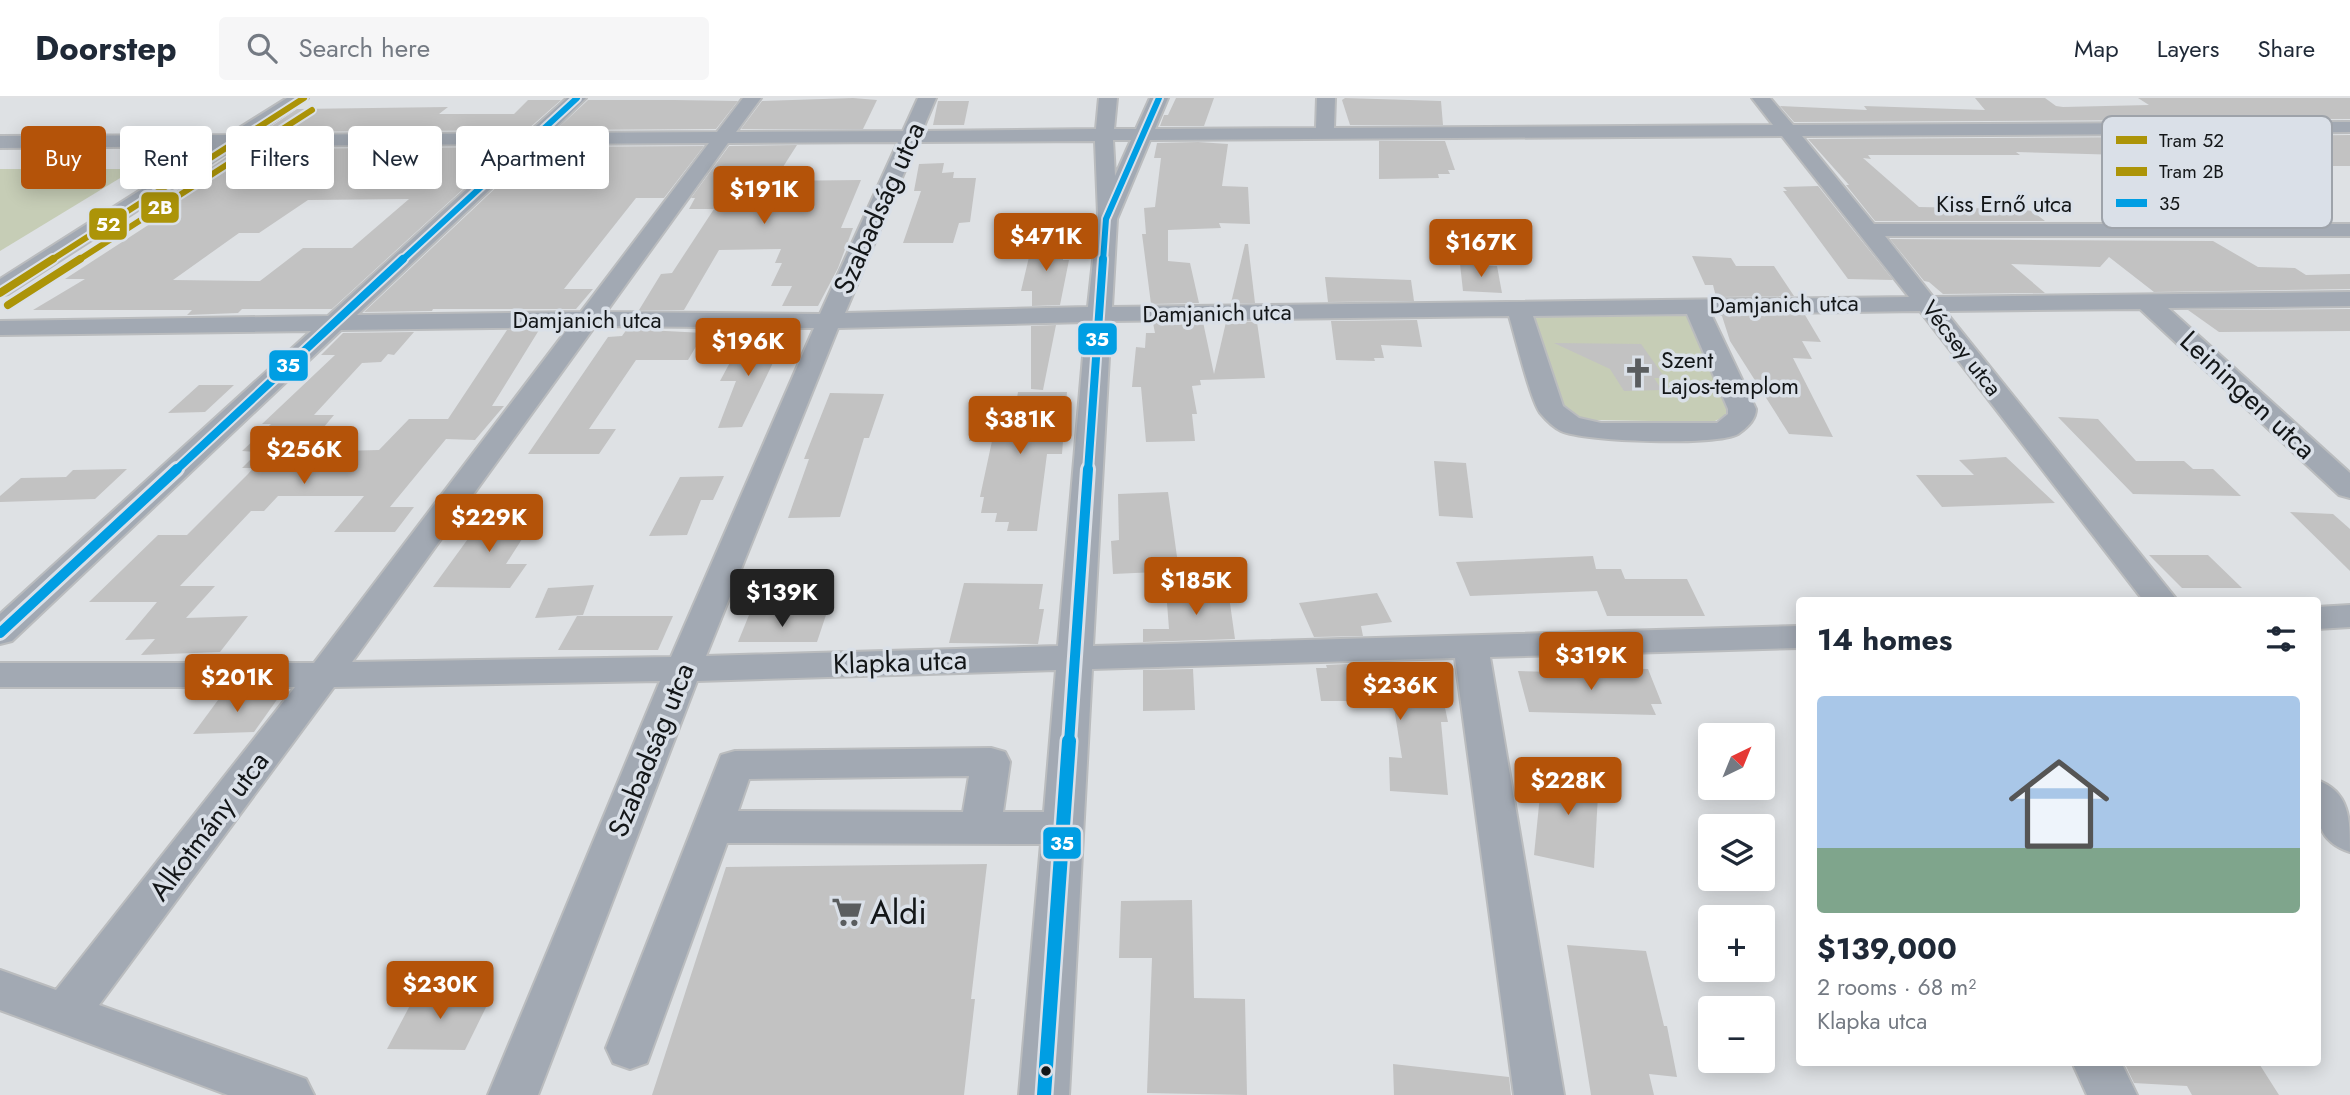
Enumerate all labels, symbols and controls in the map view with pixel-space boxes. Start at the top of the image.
search box [219,17,709,80]
text: Doorstep [35,25,177,72]
icon: search [243,29,281,67]
text: Search here [299,29,430,67]
text: Map [2074,31,2119,66]
text: Layers [2157,31,2219,66]
text: Share [2257,31,2315,66]
street label: Szabadság utca [823,115,935,301]
legend [2102,116,2332,228]
chip: Buy [21,126,106,189]
chip: Rent [120,126,212,189]
chip: Filters [226,126,334,189]
chip: New [348,126,442,189]
chip: Apartment [456,126,609,189]
text: Tram 52 [2159,127,2224,154]
text: Tram 2B [2159,158,2224,185]
pin: $191K [715,166,813,226]
text: $191K [729,172,799,206]
street label: Kiss Ernő utca [1936,187,2072,221]
text: 35 [2159,190,2180,217]
line badge: 2B [140,191,180,224]
text: 2B [147,194,173,221]
line badge: 52 [88,207,128,241]
text: 52 [96,211,120,238]
pin: $471K [997,214,1095,273]
text: $471K [1010,219,1082,253]
pin: $167K [1432,220,1530,279]
text: $167K [1445,225,1517,259]
street label: Damjanich utca [1709,286,1859,322]
street label: Vécsey utca [1914,293,2010,403]
street label: Damjanich utca [1142,295,1292,331]
street label: Damjanich utca [512,303,662,337]
pin: $196K [699,318,797,378]
street label: Leiningen utca [2171,321,2325,469]
line badge: 35 [1077,322,1118,356]
text: $196K [712,324,784,358]
text: 35 [1085,326,1109,353]
place label: Szent Lajos-templom [1661,343,1799,403]
line badge: 35 [268,349,309,382]
text: 35 [276,352,300,379]
church icon: Szent Lajos-templom [1621,356,1655,390]
pin: $381K [971,396,1069,456]
text: $381K [985,402,1055,436]
pin: $256K [255,426,353,486]
text: $256K [266,432,342,466]
pin: $229K [440,494,538,554]
text: $229K [451,500,527,534]
pin: $185K [1147,558,1245,617]
text: $185K [1160,563,1232,597]
pin: $139K [733,570,831,629]
text: $139K [746,575,818,609]
text: 14 homes [1817,618,1952,661]
icon: filters [2262,620,2300,658]
pin: $319K [1542,632,1640,692]
text: $319K [1555,638,1627,672]
street label: Klapka utca [832,639,968,685]
pin: $201K [188,654,286,714]
street label: Szabadság utca [597,657,705,843]
text: $201K [201,660,273,694]
pin: $236K [1351,662,1449,722]
text: $236K [1362,668,1438,702]
north arrow [1698,723,1774,800]
map controls [1698,723,1775,1073]
icon: home [1996,741,2122,867]
street label: Alkotmány utca [139,743,279,909]
pin: $228K [1519,758,1617,817]
text: $228K [1531,763,1605,797]
button: layers [1698,814,1775,891]
line badge: 35 [1042,826,1082,860]
text: 35 [1050,830,1074,857]
place label: Aldi [870,889,927,936]
supermarket icon: Aldi [830,895,864,929]
button: + [1698,905,1775,982]
text: $139,000 [1817,927,1957,970]
pin: $230K [391,962,489,1021]
text: $230K [403,967,477,1001]
text: 2 rooms · 68 m² [1817,970,1976,1004]
button: − [1698,996,1775,1073]
text: Klapka utca [1817,1004,1927,1038]
unlabelled marker [1039,1064,1053,1078]

